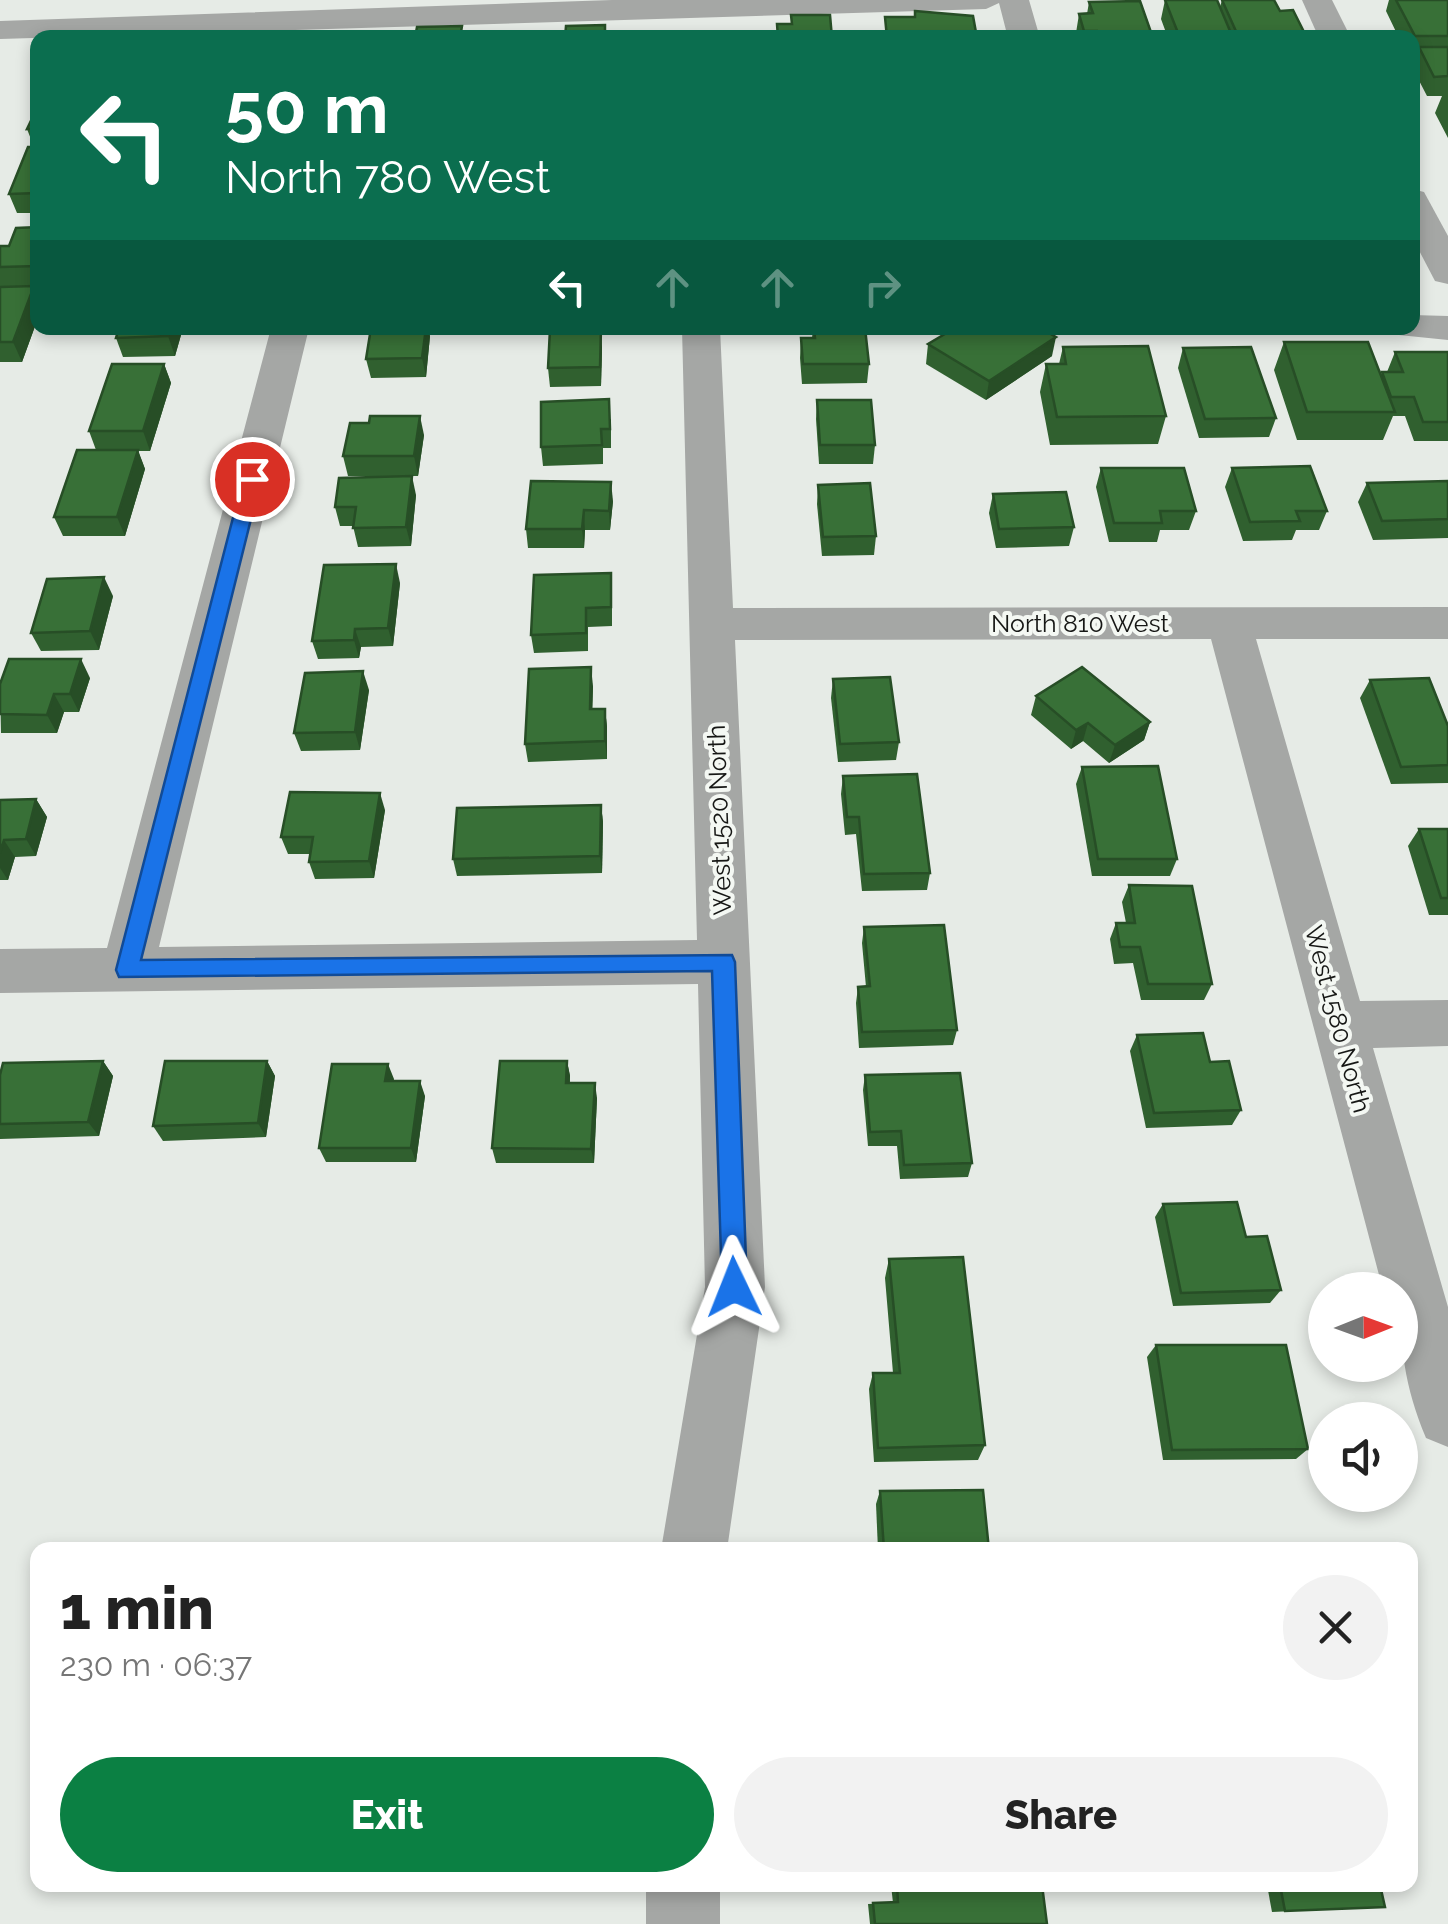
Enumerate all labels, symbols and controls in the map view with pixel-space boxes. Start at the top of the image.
text: 50 m [225,67,389,149]
icon: left [60,70,190,200]
text: North 780 West [225,151,550,204]
icon: left [540,260,595,315]
icon: ahead [645,260,700,315]
icon: ahead [750,260,805,315]
icon: right [855,260,910,315]
pin [210,437,295,522]
icon: arrive [225,452,280,507]
street label: North 810 West [991,608,1170,638]
street label: West 1520 North [701,724,737,916]
street label: West 1580 North [1299,922,1377,1116]
position arrow [682,1235,786,1339]
north arrow [1308,1272,1418,1382]
map controls [1308,1272,1418,1512]
button: sound [1308,1402,1418,1512]
text: 1 min [60,1573,214,1643]
button: close [1283,1575,1388,1680]
text: 230 m · 06:37 [60,1646,252,1683]
button: Exit [60,1757,714,1872]
button: Share [734,1757,1388,1872]

